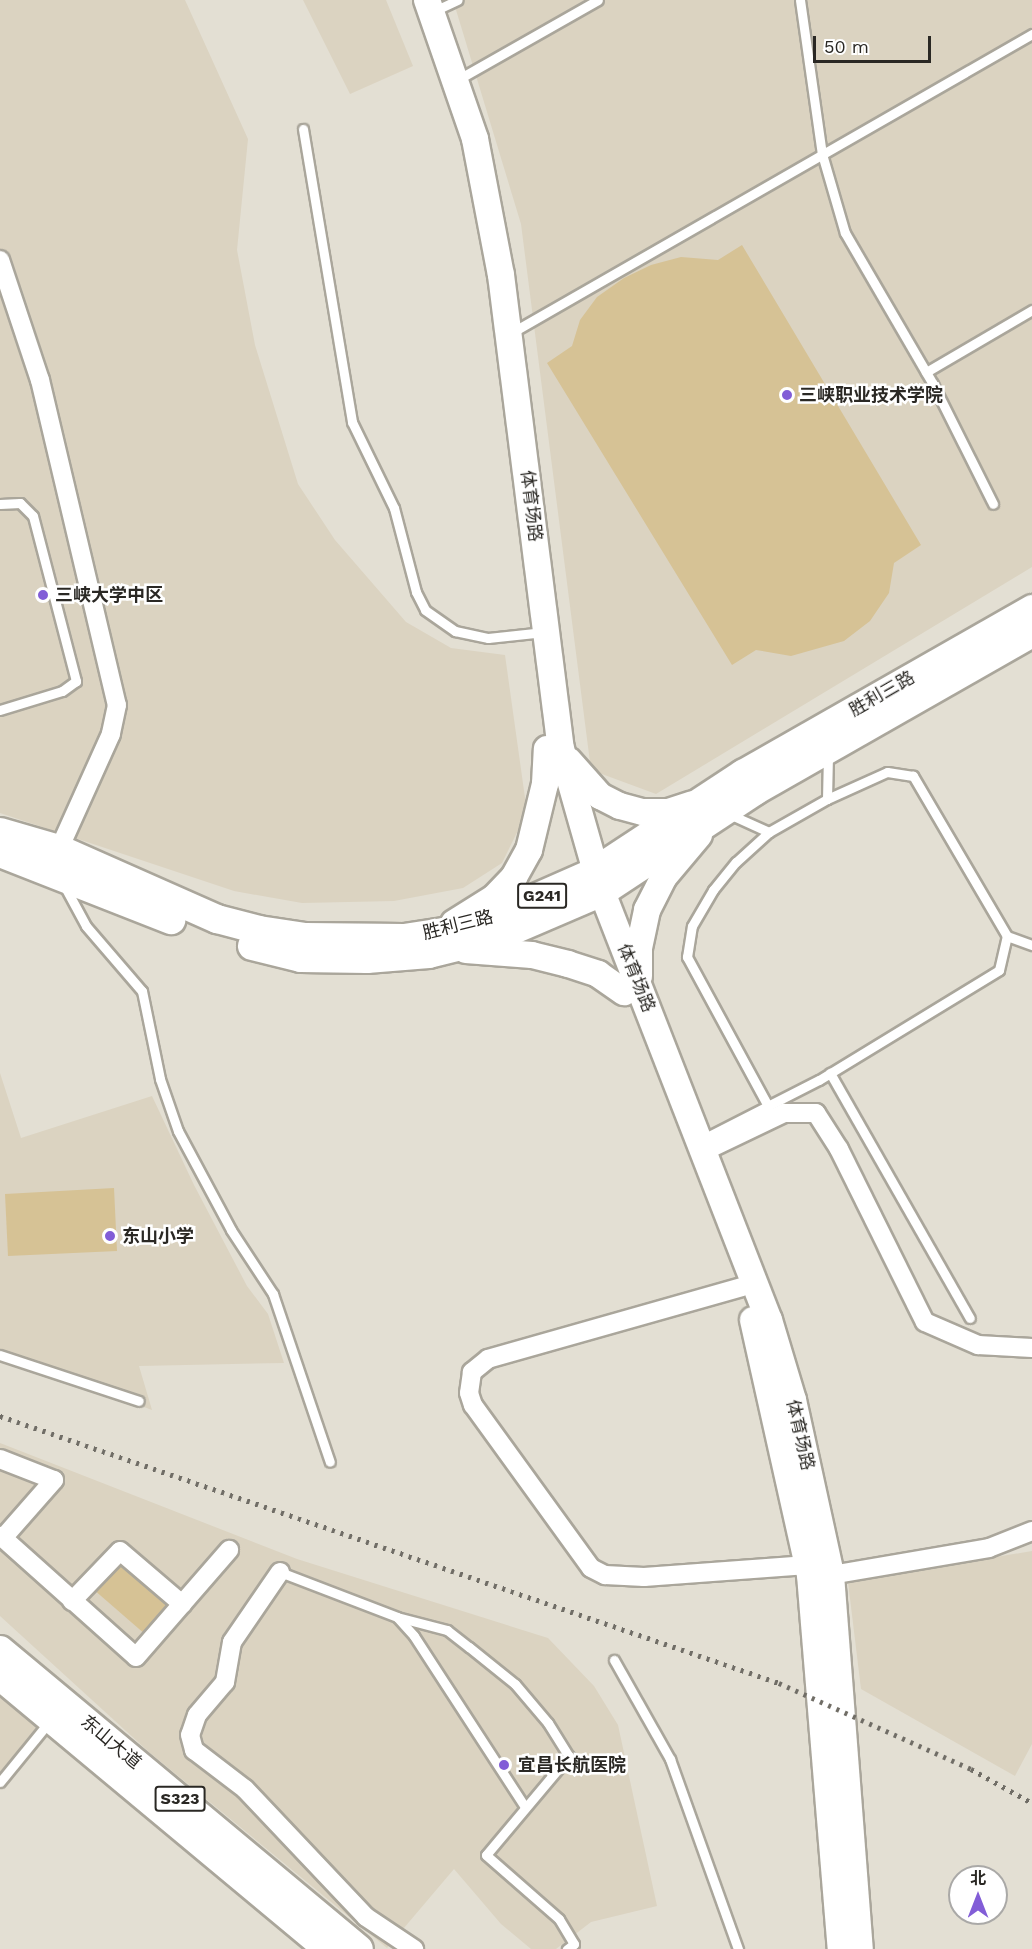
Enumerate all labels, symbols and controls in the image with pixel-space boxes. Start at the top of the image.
scale bar [816,24,934,62]
text: 50 m [824,36,869,57]
place label: 三峡职业技术学院 [799,384,943,406]
marker: 三峡职业技术学院 [780,388,794,402]
street label: 体育场路 [516,469,546,543]
place label: 三峡大学中区 [55,584,163,606]
marker: 三峡大学中区 [36,588,50,602]
street label: 胜利三路 [845,667,919,721]
road number: G241 [516,883,568,909]
street label: 胜利三路 [420,906,496,944]
street label: 体育场路 [613,941,659,1015]
place label: 东山小学 [122,1225,194,1247]
marker: 东山小学 [103,1229,117,1243]
street label: 体育场路 [781,1397,819,1473]
street label: 东山大道 [76,1711,146,1773]
place label: 宜昌长航医院 [518,1754,626,1776]
marker: 宜昌长航医院 [495,1756,513,1774]
road number: S323 [154,1786,206,1812]
north arrow [948,1865,1008,1925]
text: 北 [970,1869,986,1888]

